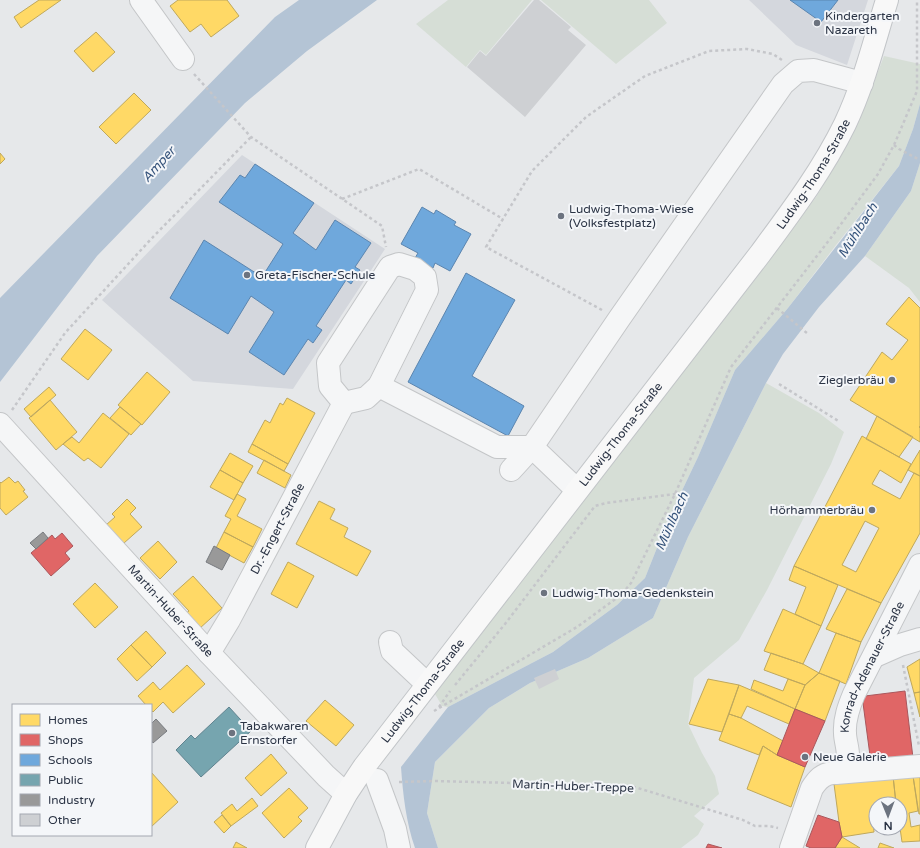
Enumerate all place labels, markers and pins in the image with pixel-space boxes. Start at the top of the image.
place label: Kindergarten Nazareth [825,9,900,37]
marker: Kindergarten Nazareth [812,18,822,28]
place label: Ludwig-Thoma-Wiese (Volksfestplatz) [569,202,694,230]
marker: Ludwig-Thoma-Wiese (Volksfestplatz) [556,211,566,221]
place label: Greta-Fischer-Schule [255,268,376,282]
marker: Greta-Fischer-Schule [242,270,252,280]
place label: Zieglerbräu [818,373,884,387]
marker: Zieglerbräu [887,375,897,385]
place label: Hörhammerbräu [770,503,864,517]
marker: Hörhammerbräu [867,505,877,515]
place label: Ludwig-Thoma-Gedenkstein [552,586,714,600]
marker: Ludwig-Thoma-Gedenkstein [539,588,549,598]
place label: Tabakwaren Ernstorfer [240,719,309,747]
marker: Tabakwaren Ernstorfer [227,728,237,738]
place label: Neue Galerie [813,750,887,764]
marker: Neue Galerie [800,752,810,762]

